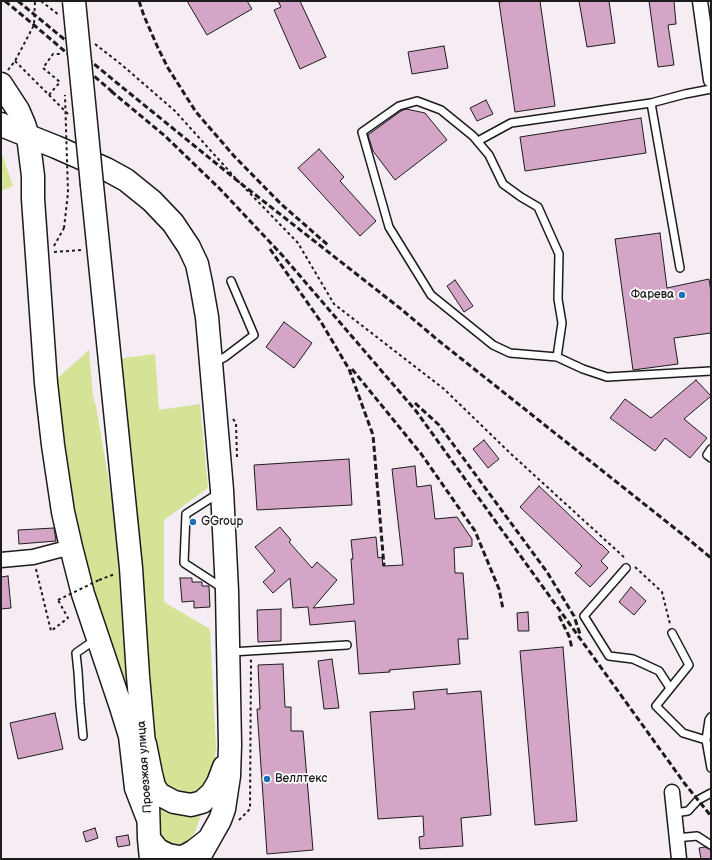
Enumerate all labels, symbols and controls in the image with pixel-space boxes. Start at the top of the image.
place label: Фарева [631,288,674,302]
marker: Фарева [677,290,687,300]
place label: GGroup [201,515,243,529]
marker: GGroup [188,517,198,527]
street label: Проезжая улица [135,720,155,814]
place label: Веллтекс [275,772,327,786]
marker: Веллтекс [262,774,272,784]

